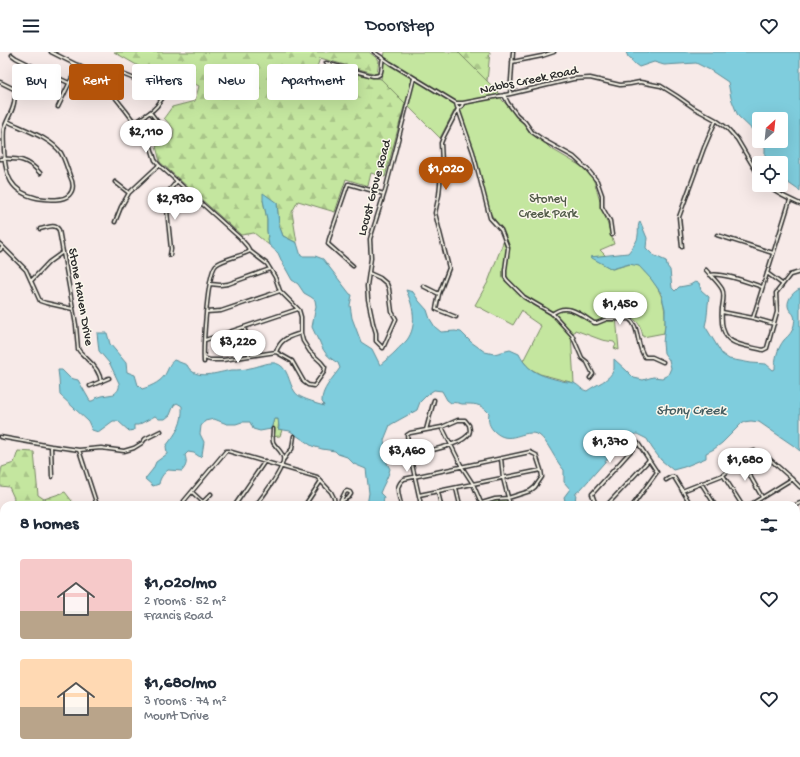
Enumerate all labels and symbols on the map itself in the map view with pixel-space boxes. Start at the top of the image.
street label: Nabbs Creek Road [479,63,581,99]
north arrow [752,112,788,148]
pin: $2,110 [113,120,179,154]
street label: Locust Grove Road [355,137,395,238]
pin: $1,020 [413,157,479,191]
pin: $2,930 [142,187,208,221]
park label: Stoney Creek Park [519,192,579,222]
street label: Stone Haven Drive [64,247,96,347]
pin: $1,450 [587,292,653,326]
pin: $3,220 [205,330,271,364]
water label: Stony Creek [656,403,728,420]
pin: $1,370 [577,430,643,464]
pin: $3,460 [374,439,440,473]
pin: $1,680 [712,448,778,482]

